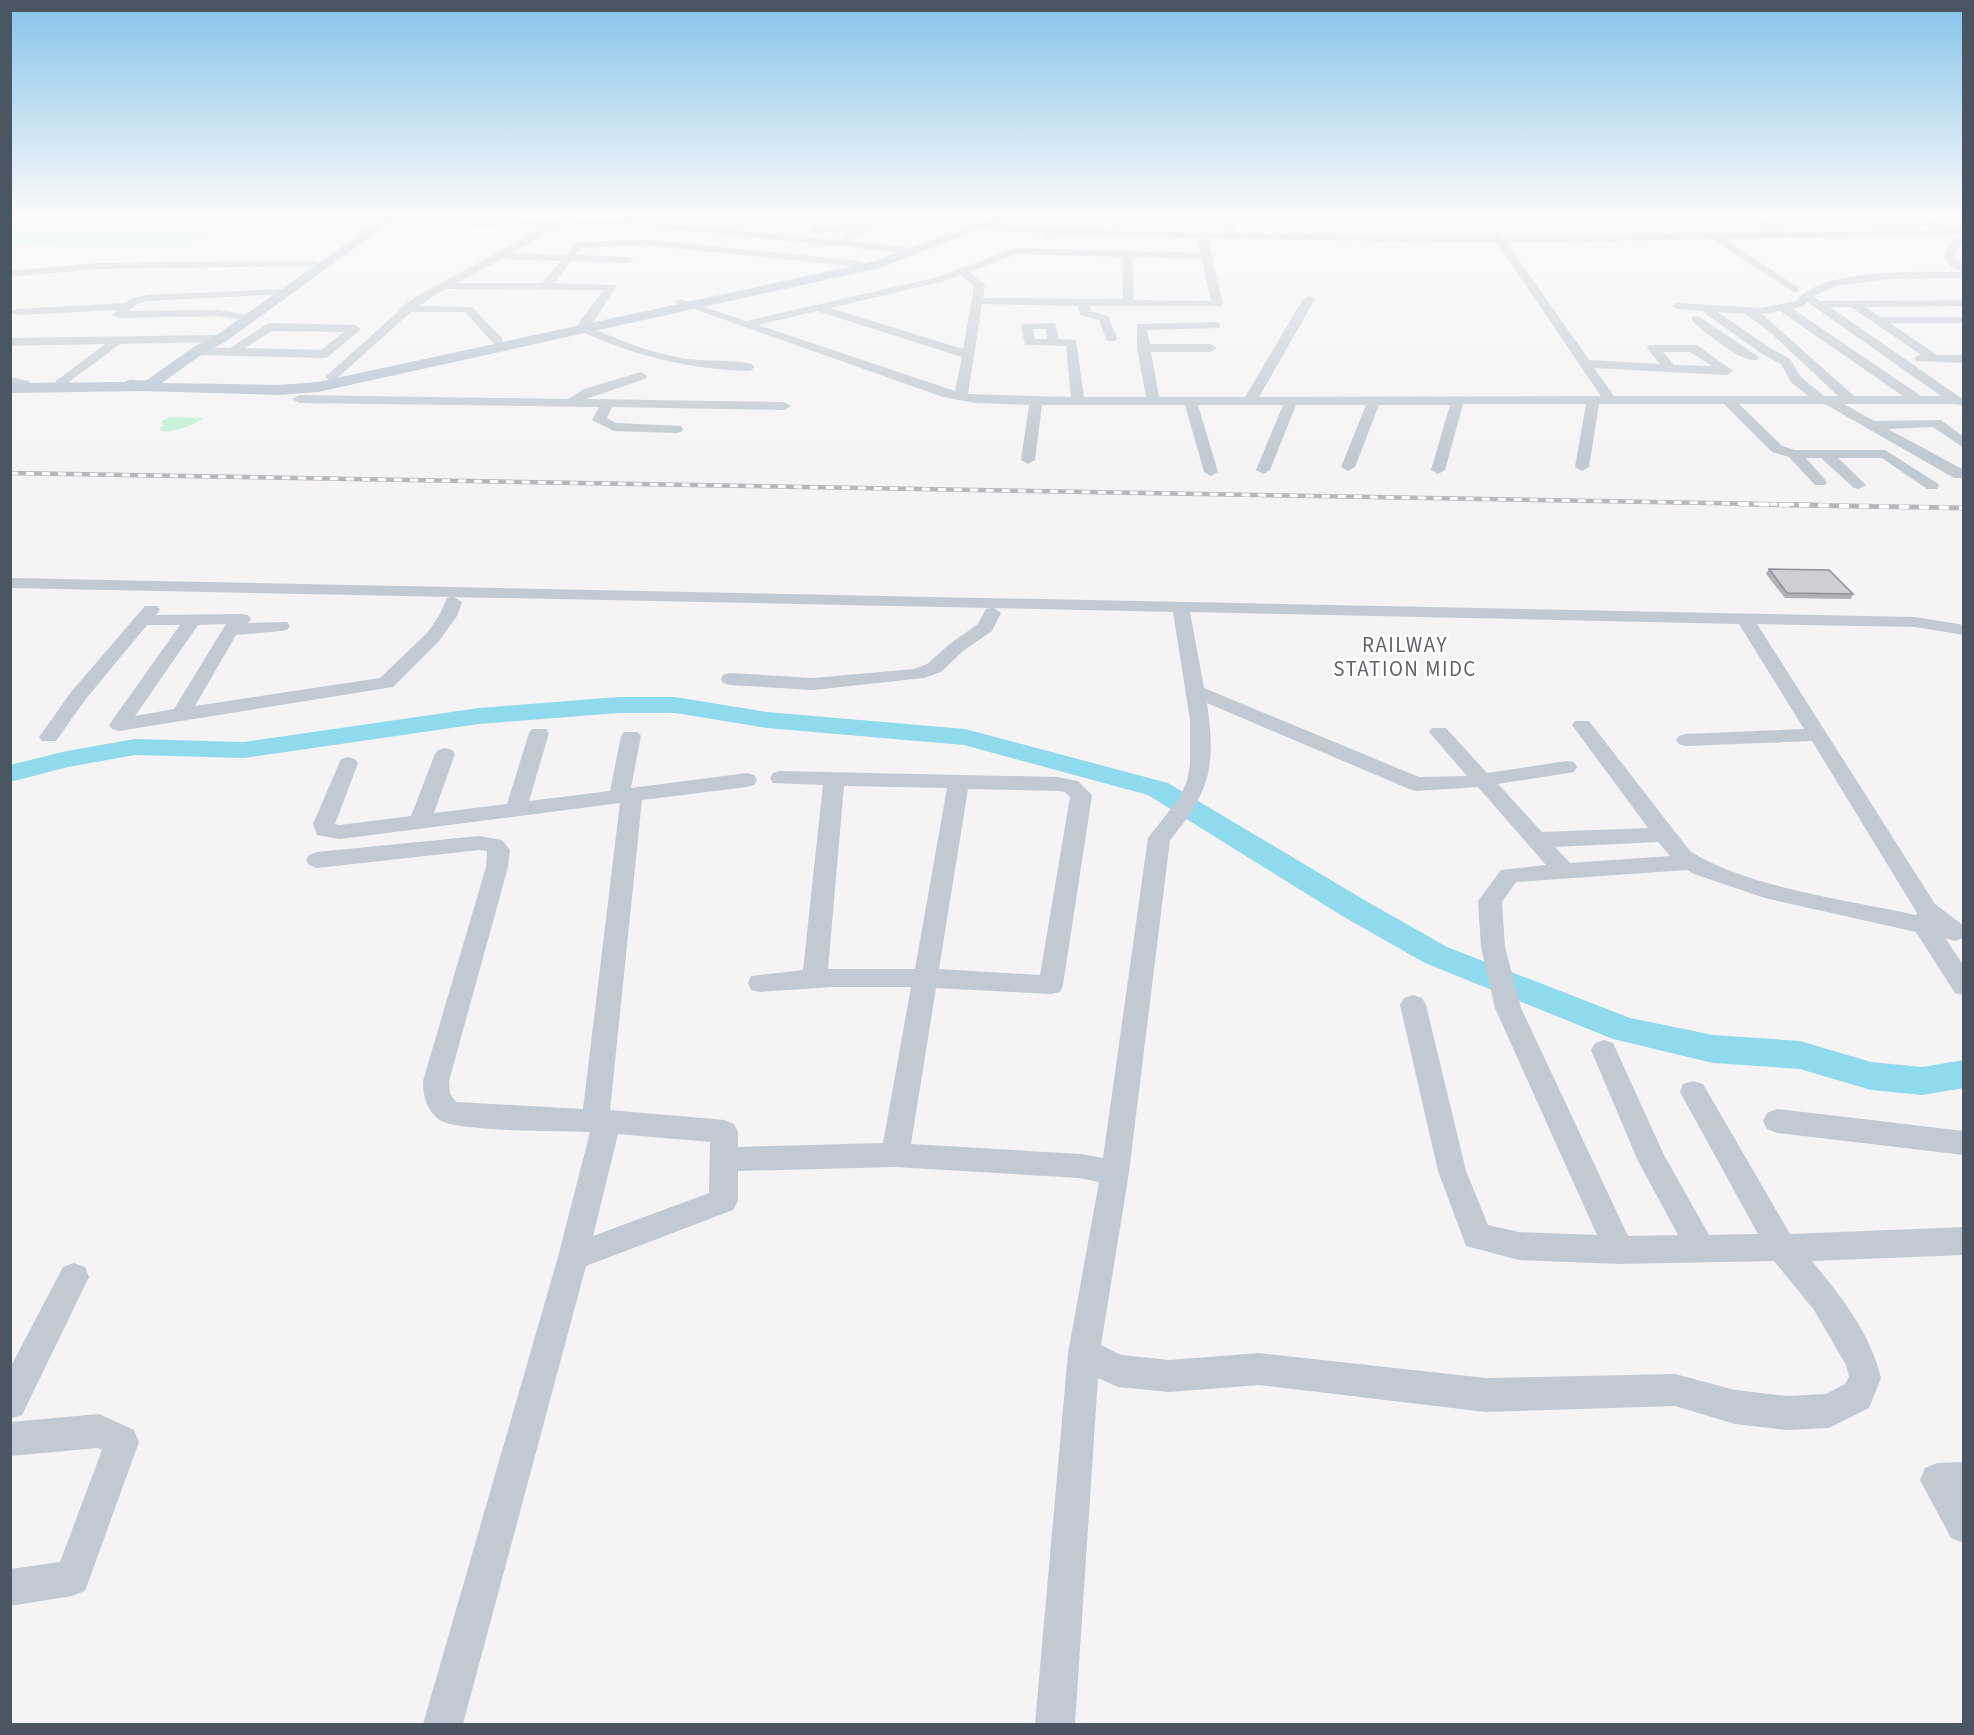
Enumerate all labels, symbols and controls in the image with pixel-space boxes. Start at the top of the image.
district label: RAILWAY STATION MIDC [1333,630,1477,684]

